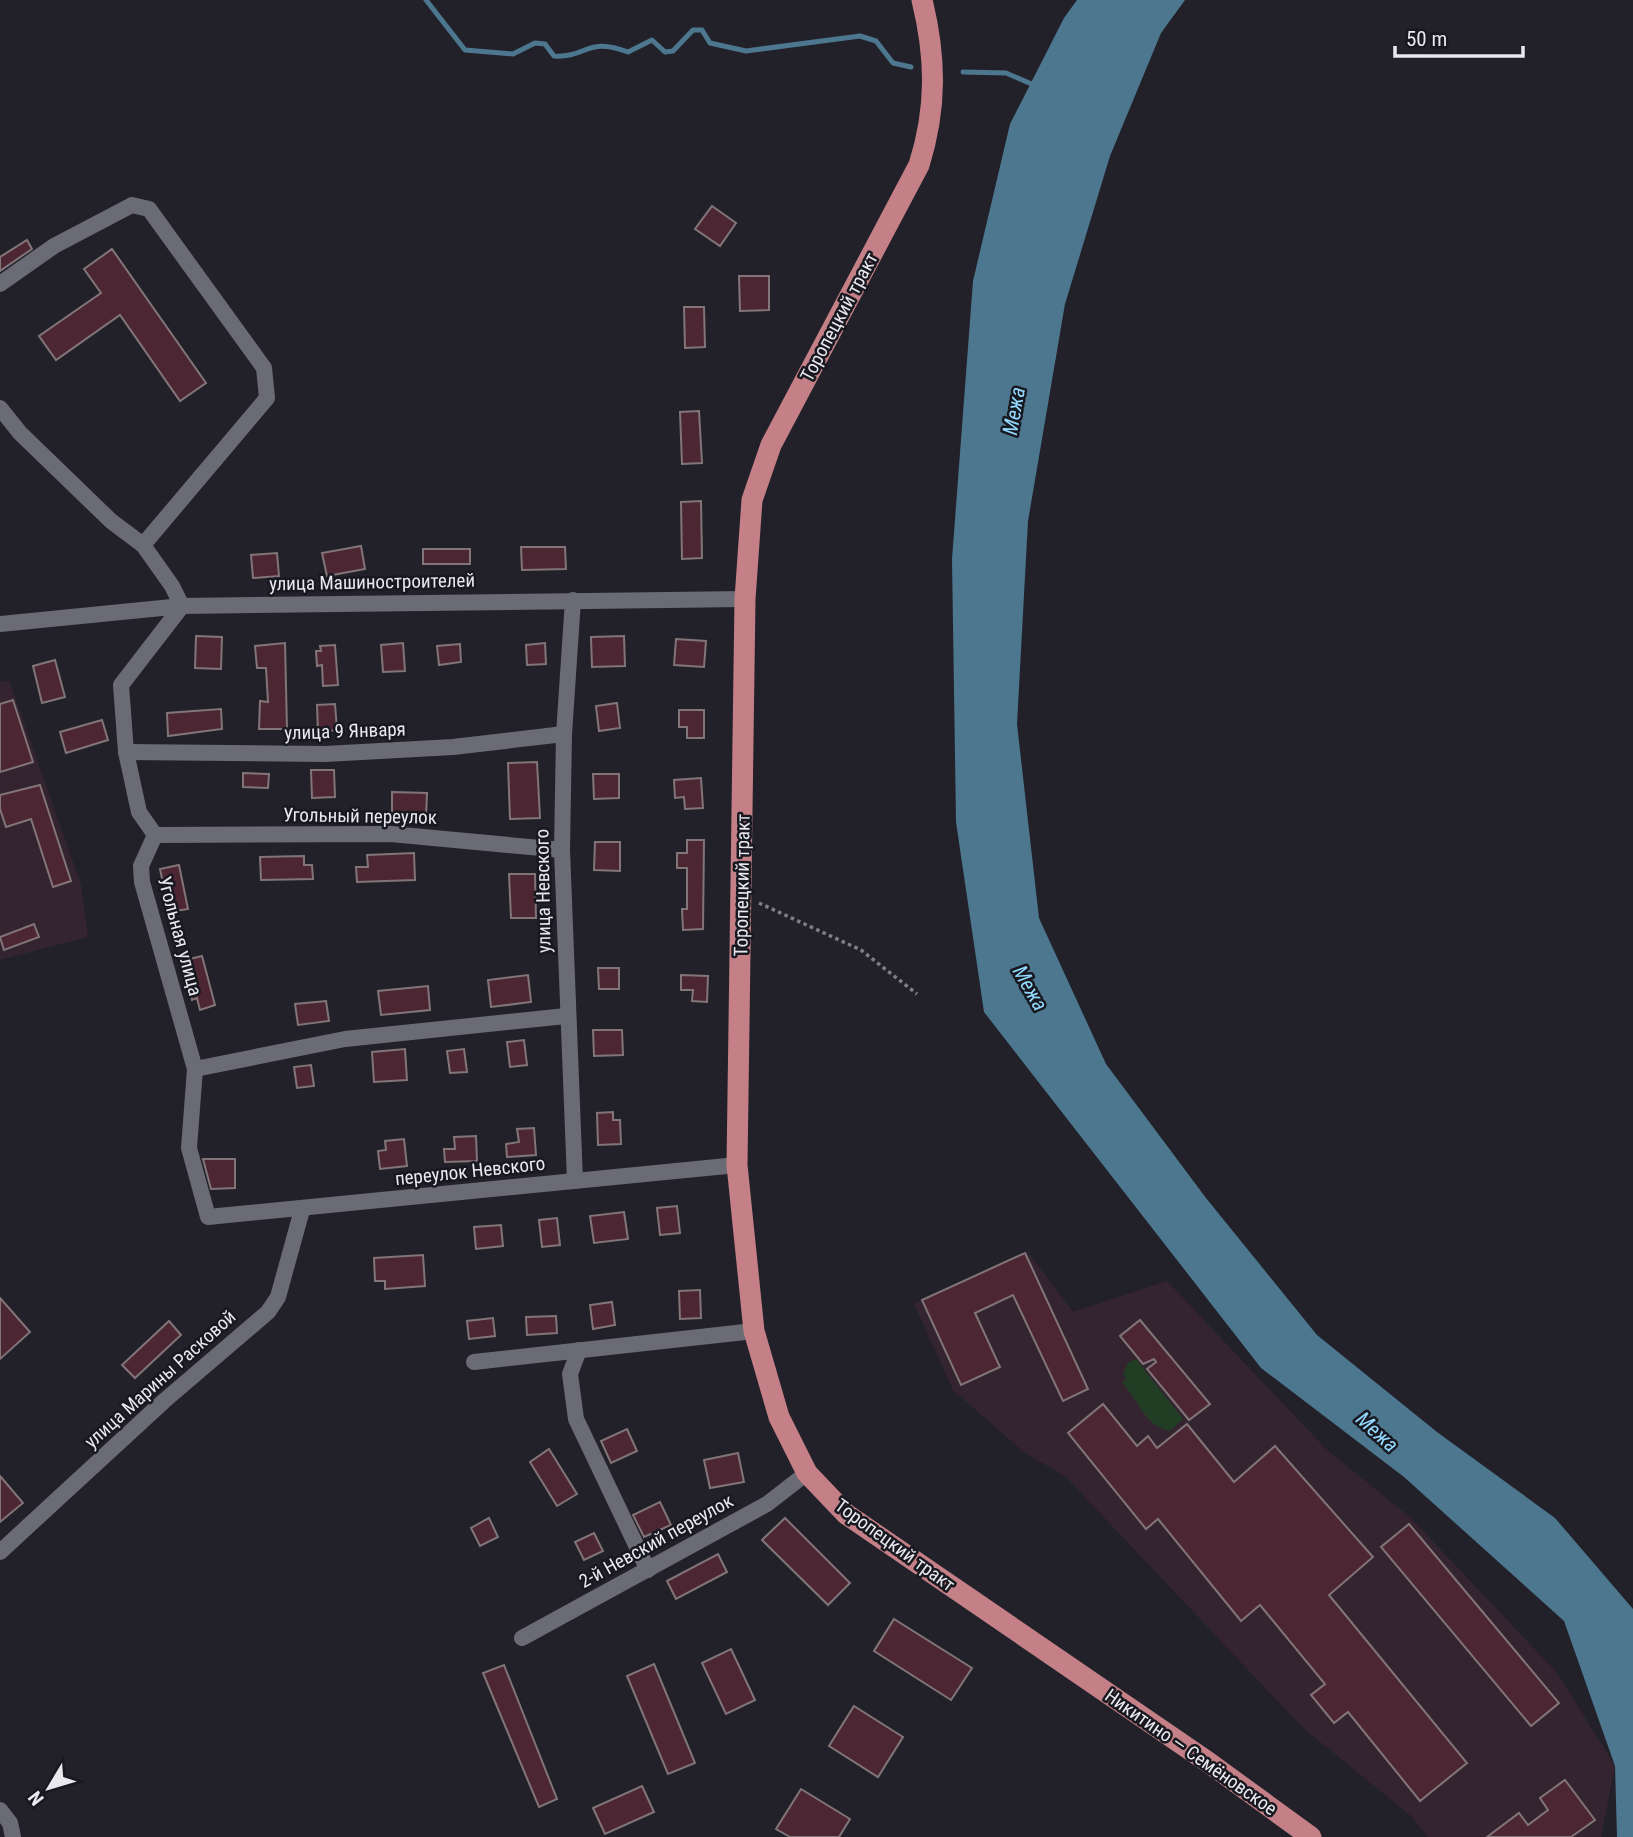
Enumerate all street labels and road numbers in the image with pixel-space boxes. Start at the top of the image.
street label: Торопецкий тракт [795,249,883,385]
street label: улица Машиностроителей [269,569,475,595]
street label: улица 9 Января [284,717,406,745]
street label: Угольный переулок [283,803,437,829]
street label: Торопецкий тракт [729,814,755,956]
street label: улица Невского [530,829,556,953]
street label: Угольная улица [153,874,207,998]
street label: переулок Невского [394,1152,546,1190]
street label: улица Марины Расковой [80,1305,240,1453]
street label: 2-й Невский переулок [575,1489,737,1593]
street label: Торопецкий тракт [831,1494,959,1596]
street label: Никитино — Семёновское [1101,1684,1281,1820]

